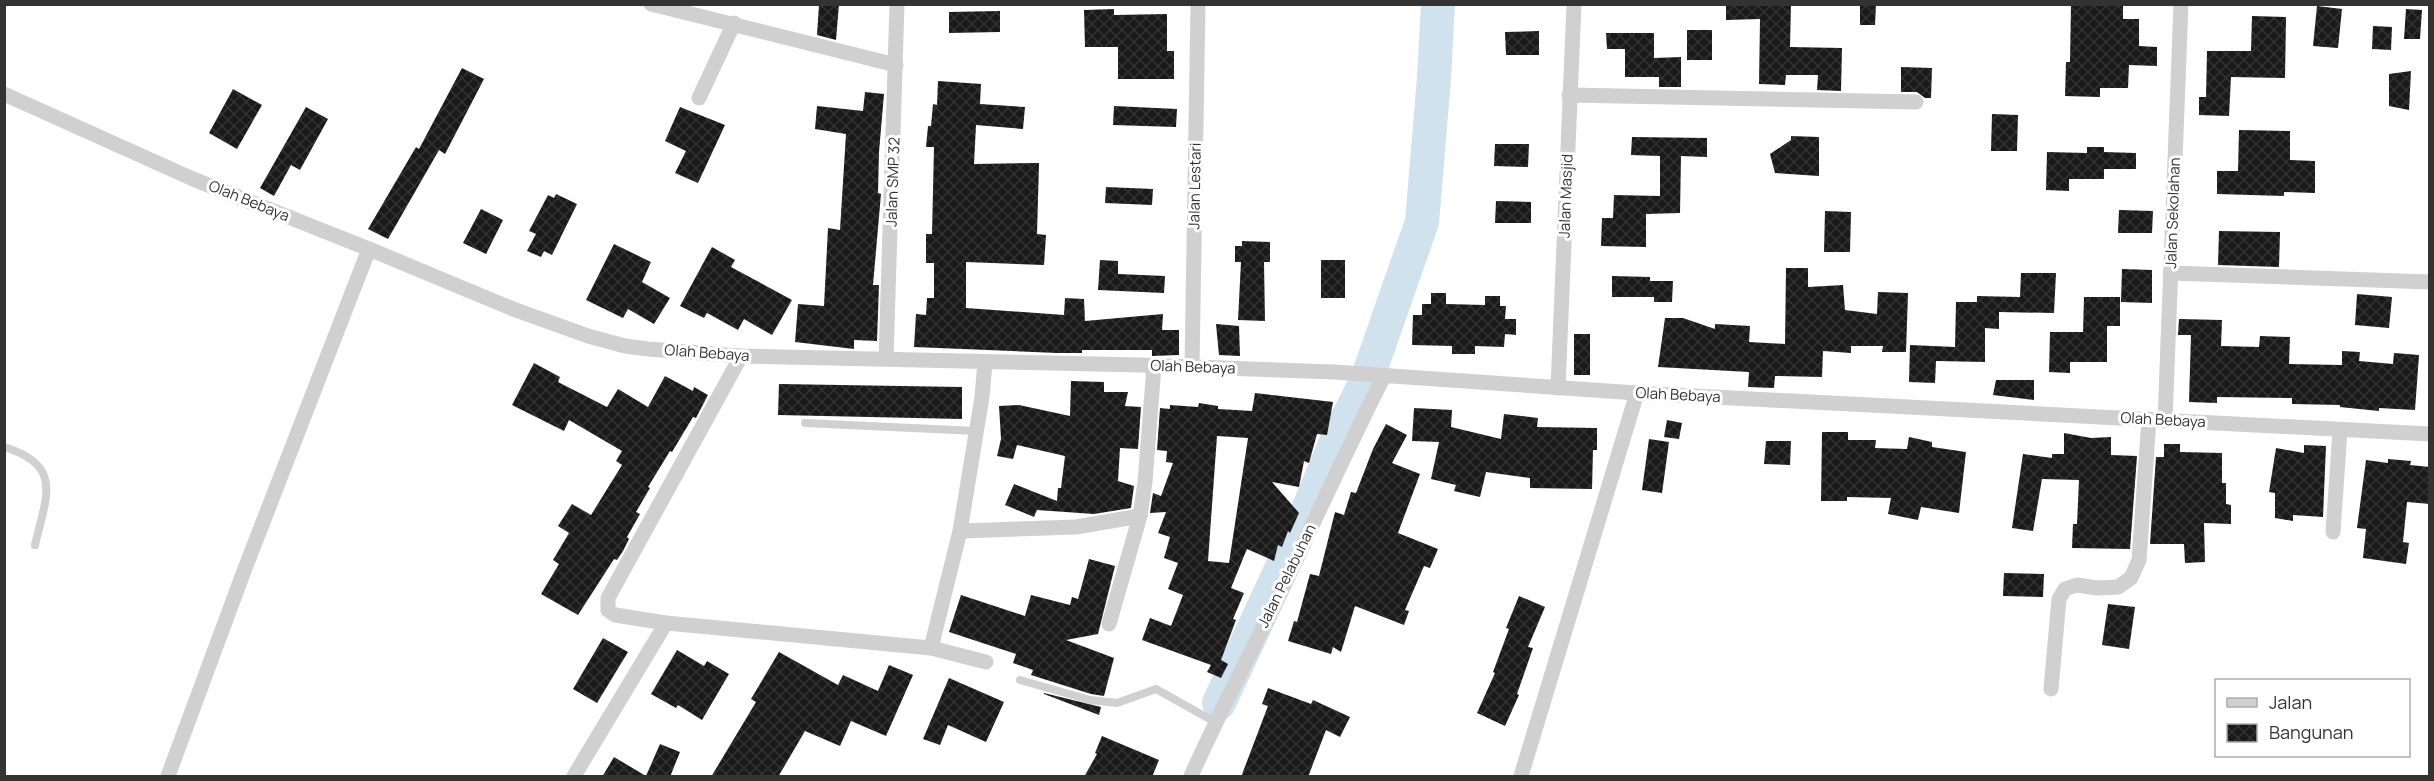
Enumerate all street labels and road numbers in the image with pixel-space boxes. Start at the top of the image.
street label: Jalan SMP 32 [880,137,905,227]
street label: Jalan Lestari [1183,143,1206,229]
street label: Jalan Masjid [1554,154,1577,238]
street label: Jalan Sekolahan [2160,157,2185,269]
street label: Olah Bebaya [206,175,293,226]
street label: Olah Bebaya [664,339,750,366]
street label: Olah Bebaya [1150,355,1236,378]
street label: Olah Bebaya [1635,382,1721,407]
street label: Olah Bebaya [2120,407,2206,432]
street label: Jalan Pelabuhan [1252,521,1321,631]

